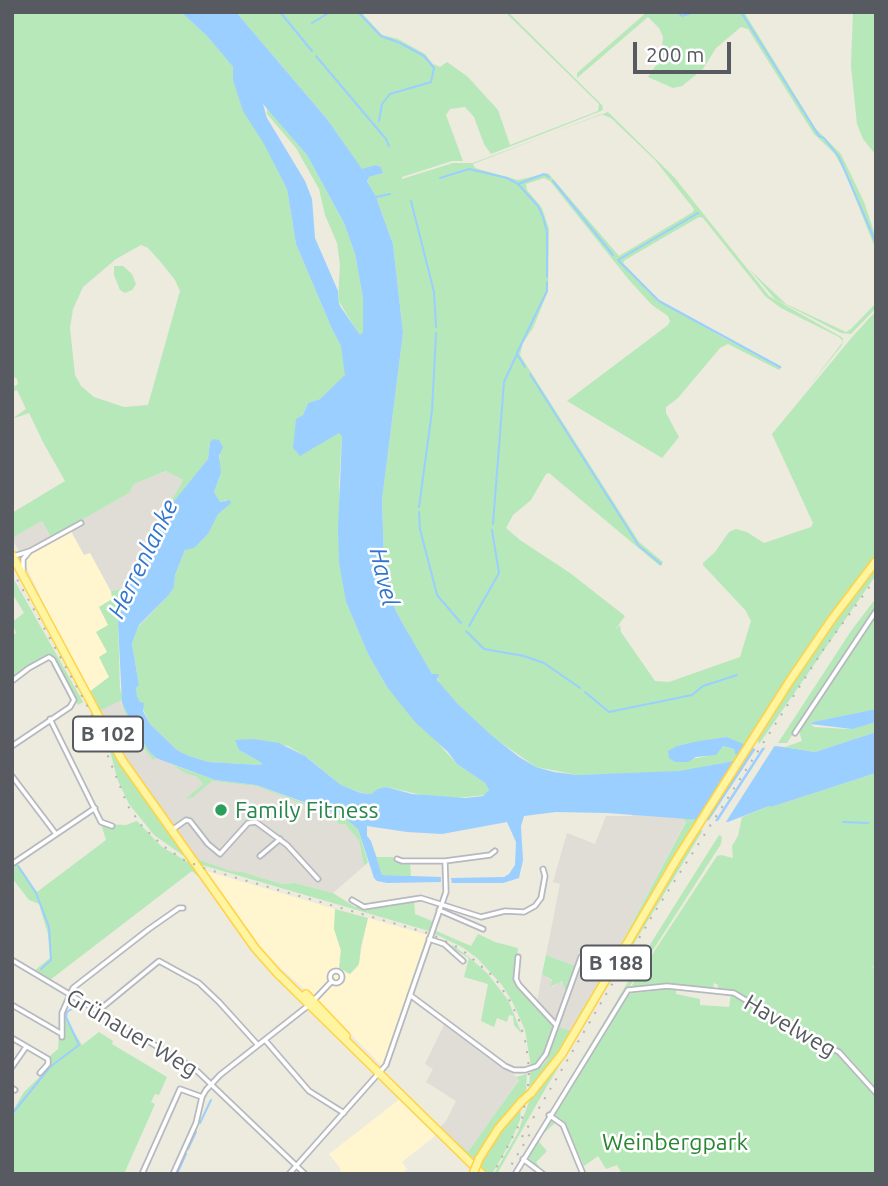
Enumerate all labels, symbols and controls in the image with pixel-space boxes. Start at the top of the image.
scale bar [636,28,734,72]
text: 200 m [646,42,704,66]
water label: Herrenlanke [102,495,184,623]
water label: Havel [363,545,405,609]
road number: B 102 [73,716,143,752]
place label: Family Fitness [235,796,378,824]
marker: Family Fitness [213,802,229,818]
road number: B 188 [581,946,651,981]
street label: Grünauer Weg [61,983,203,1083]
street label: Havelweg [739,989,841,1063]
park label: Weinbergpark [602,1128,748,1156]

